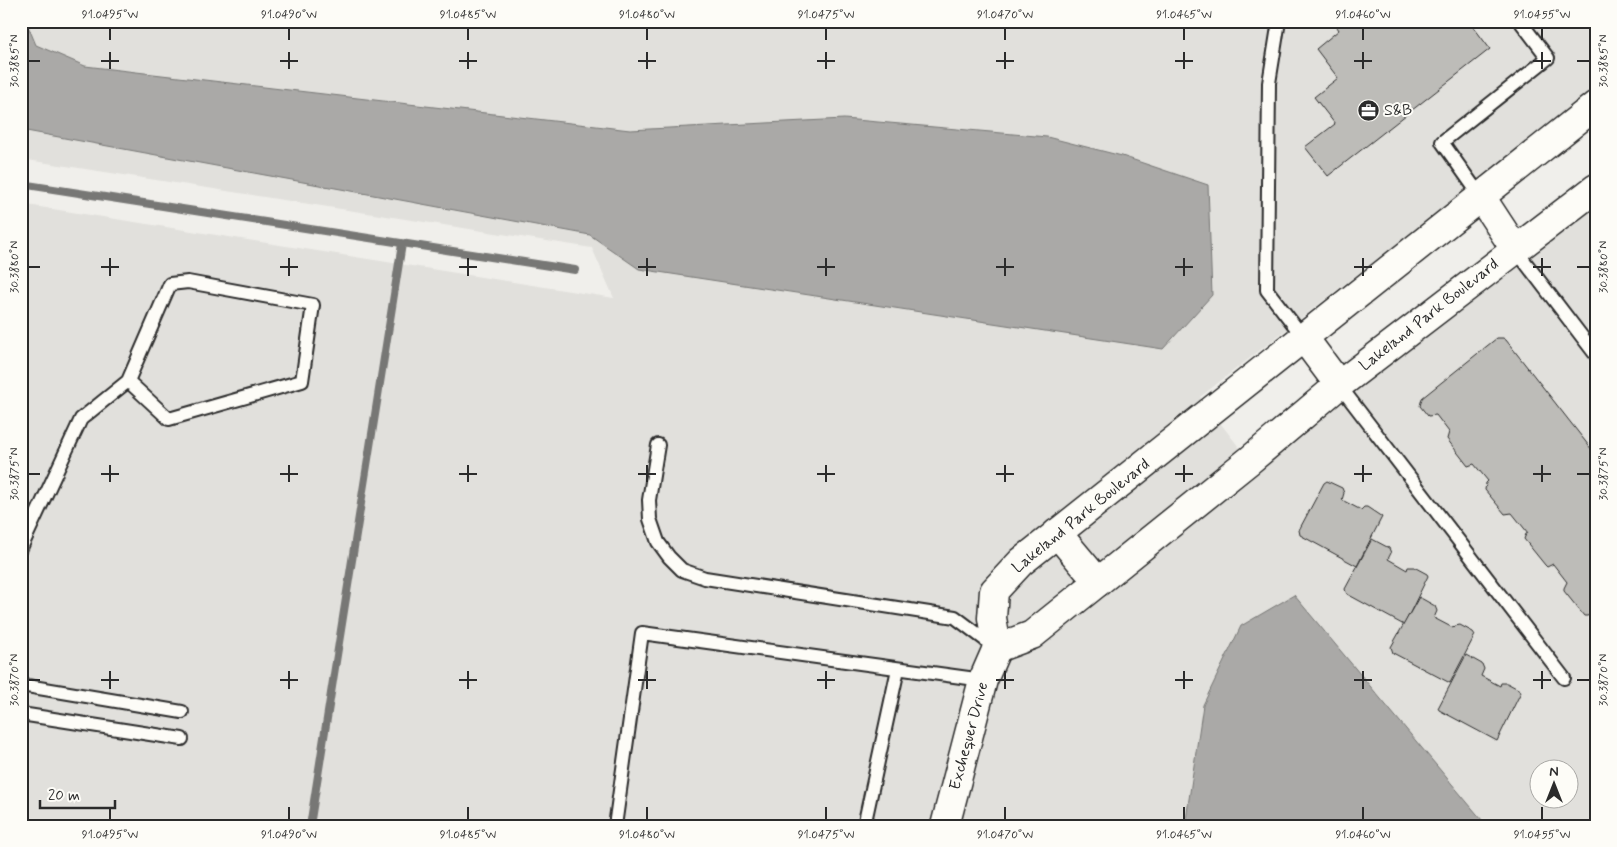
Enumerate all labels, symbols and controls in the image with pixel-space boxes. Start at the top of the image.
text: 91.0495°W [82,7,138,23]
text: 91.0490°W [261,7,317,23]
text: 91.0485°W [440,7,496,23]
text: 91.0480°W [619,7,675,23]
text: 91.0475°W [798,7,854,23]
text: 91.0470°W [977,7,1033,23]
text: 91.0465°W [1156,7,1212,23]
text: 91.0460°W [1335,7,1391,23]
text: 91.0455°W [1514,7,1570,23]
text: 30.3885°N [7,35,23,87]
text: 30.3885°N [1596,35,1612,87]
office icon: S&B [1356,98,1380,122]
place label: S&B [1384,100,1412,121]
text: 30.3880°N [7,241,23,293]
text: 30.3880°N [1596,241,1612,293]
street label: Lakeland Park Boulevard [1355,254,1503,376]
text: 30.3875°N [7,447,23,501]
text: 30.3875°N [1596,447,1612,501]
street label: Lakeland Park Boulevard [1008,454,1154,578]
text: 30.3870°N [7,654,23,706]
text: 30.3870°N [1596,654,1612,706]
street label: Exchequer Drive [945,680,993,792]
north arrow [1530,760,1580,810]
text: N [1549,763,1559,781]
scale bar [40,777,115,809]
text: 20 m [48,786,80,806]
text: 91.0495°W [82,827,138,843]
text: 91.0490°W [261,827,317,843]
text: 91.0485°W [440,827,496,843]
text: 91.0480°W [619,827,675,843]
text: 91.0475°W [798,827,854,843]
text: 91.0470°W [977,827,1033,843]
text: 91.0465°W [1156,827,1212,843]
text: 91.0460°W [1335,827,1391,843]
text: 91.0455°W [1514,827,1570,843]

